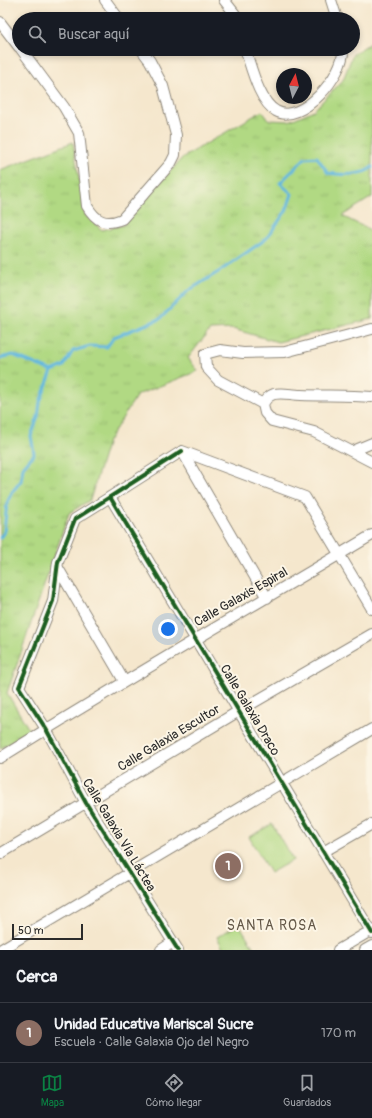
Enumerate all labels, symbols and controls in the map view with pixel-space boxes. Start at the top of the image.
search box [12,12,360,56]
icon: search [26,23,48,45]
text: Buscar aquí [58,25,130,44]
north arrow [276,68,312,104]
street label: Calle Galaxis Espiral [191,564,291,630]
your location [158,619,178,639]
street label: Calle Galaxia Draco [217,662,283,758]
street label: Calle Galaxia Escultor [115,701,223,775]
street label: Calle Galaxia Vía Láctea [79,776,159,894]
pin: 1 [215,851,241,881]
district label: SANTA ROSA [227,917,317,934]
scale bar [12,922,83,941]
text: 50 m [18,924,44,937]
text: Cerca [16,966,57,987]
text: Unidad Educativa Mariscal Sucre [54,1015,253,1034]
text: 1 [26,1025,32,1041]
text: 170 m [321,1025,356,1041]
text: Escuela · Calle Galaxia Ojo del Negro [54,1034,249,1050]
tab: Mapa [41,1072,64,1109]
tab: Cómo llegar [146,1072,202,1109]
tab: Guardados [283,1072,331,1109]

